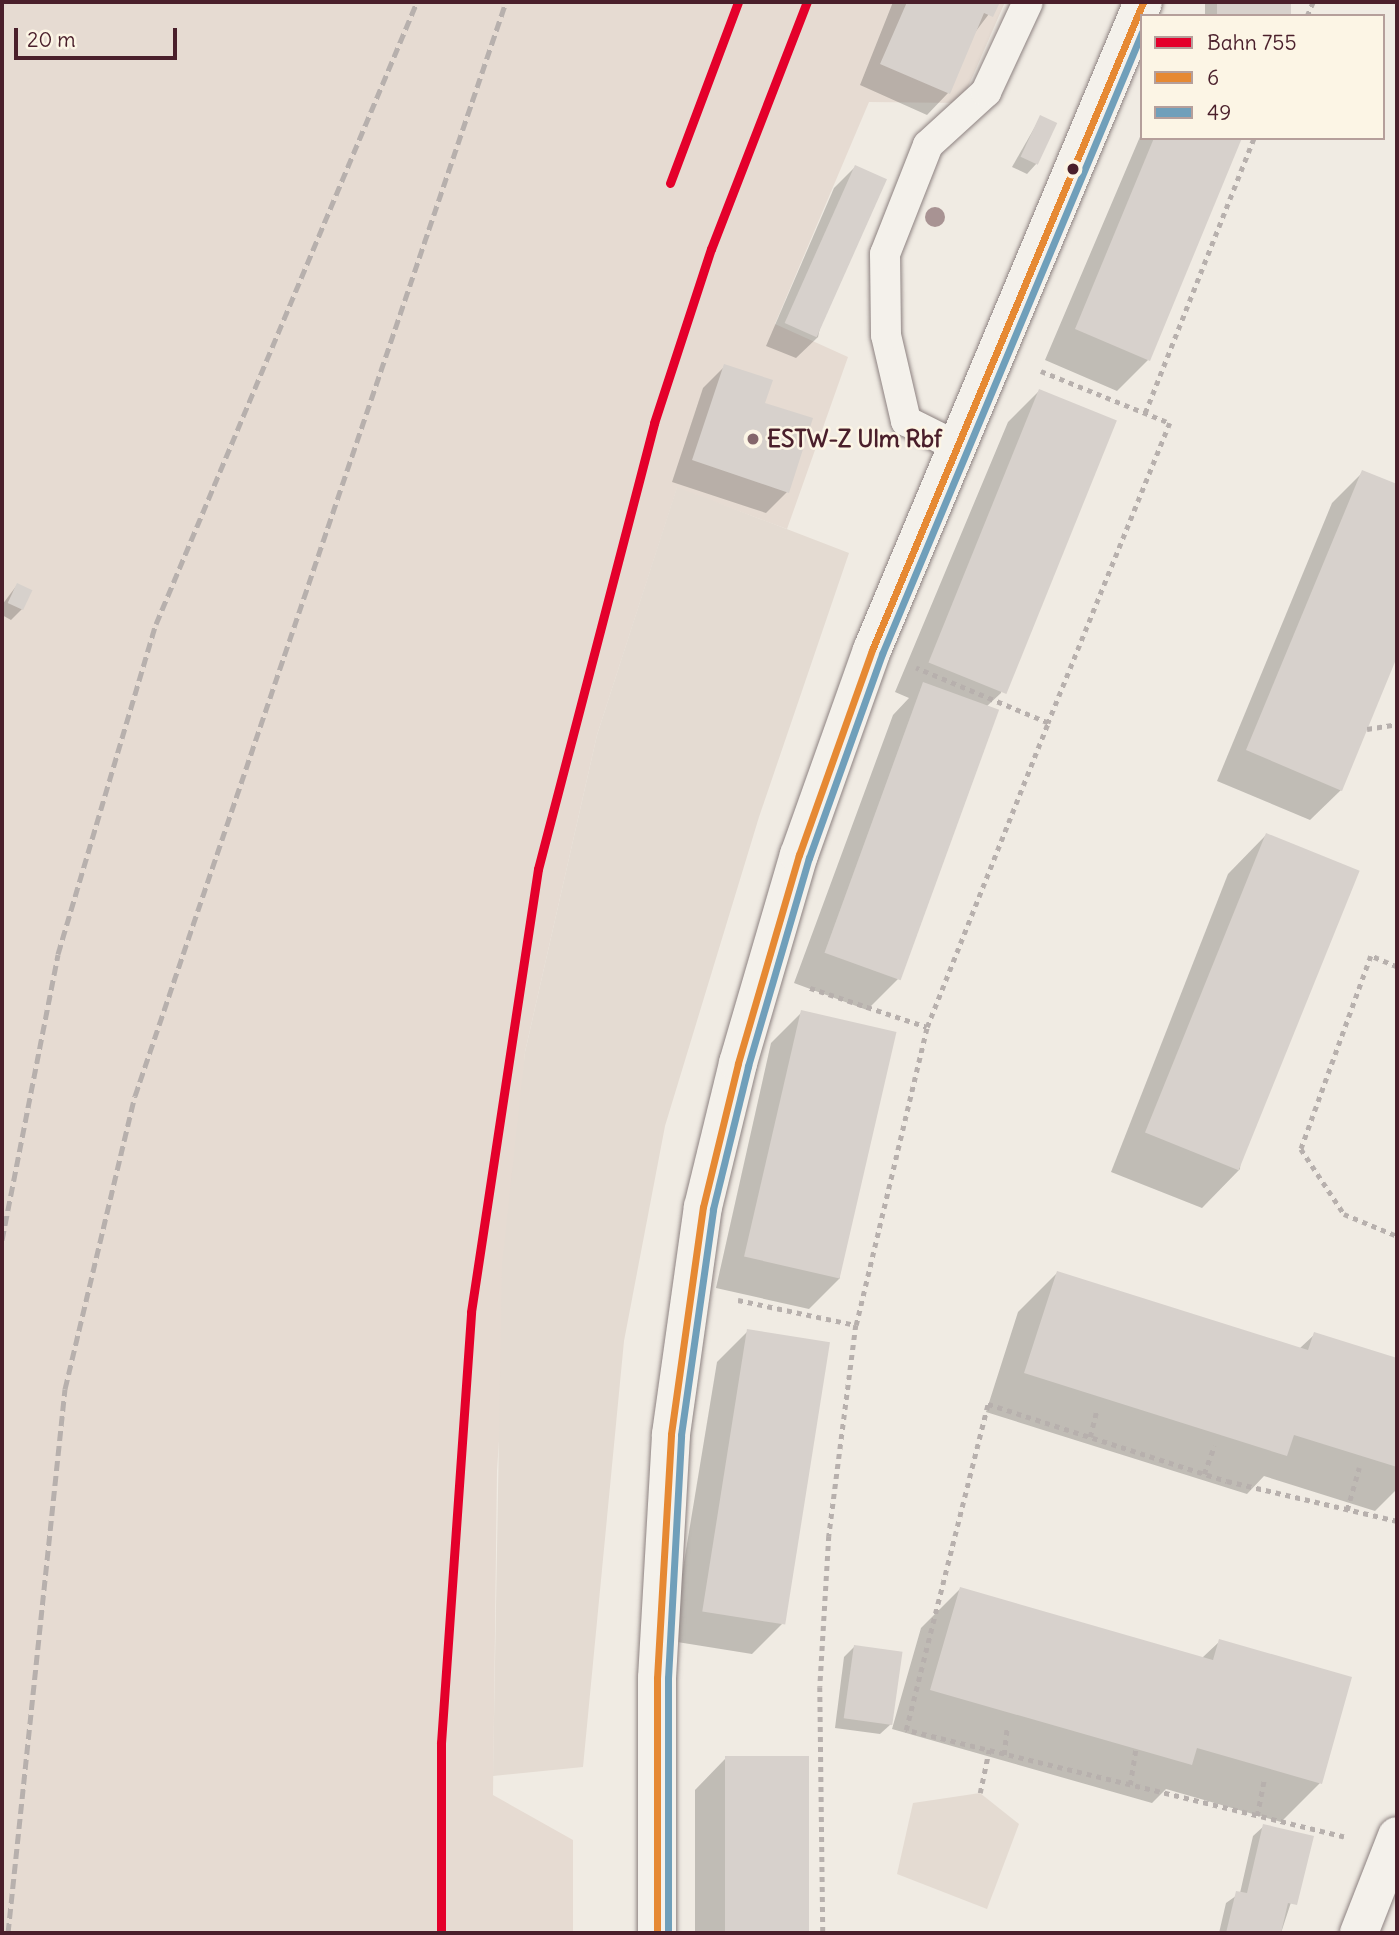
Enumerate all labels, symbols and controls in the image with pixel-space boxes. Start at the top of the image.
scale bar [18,14,180,58]
legend [1140,14,1385,140]
text: 20 m [27,26,76,53]
text: Bahn 755 [1207,29,1296,56]
text: 6 [1207,64,1219,91]
text: 49 [1207,99,1231,126]
unlabelled marker [1066,162,1080,176]
place label: ESTW-Z Ulm Rbf [767,425,942,453]
marker: ESTW-Z Ulm Rbf [745,431,761,447]

